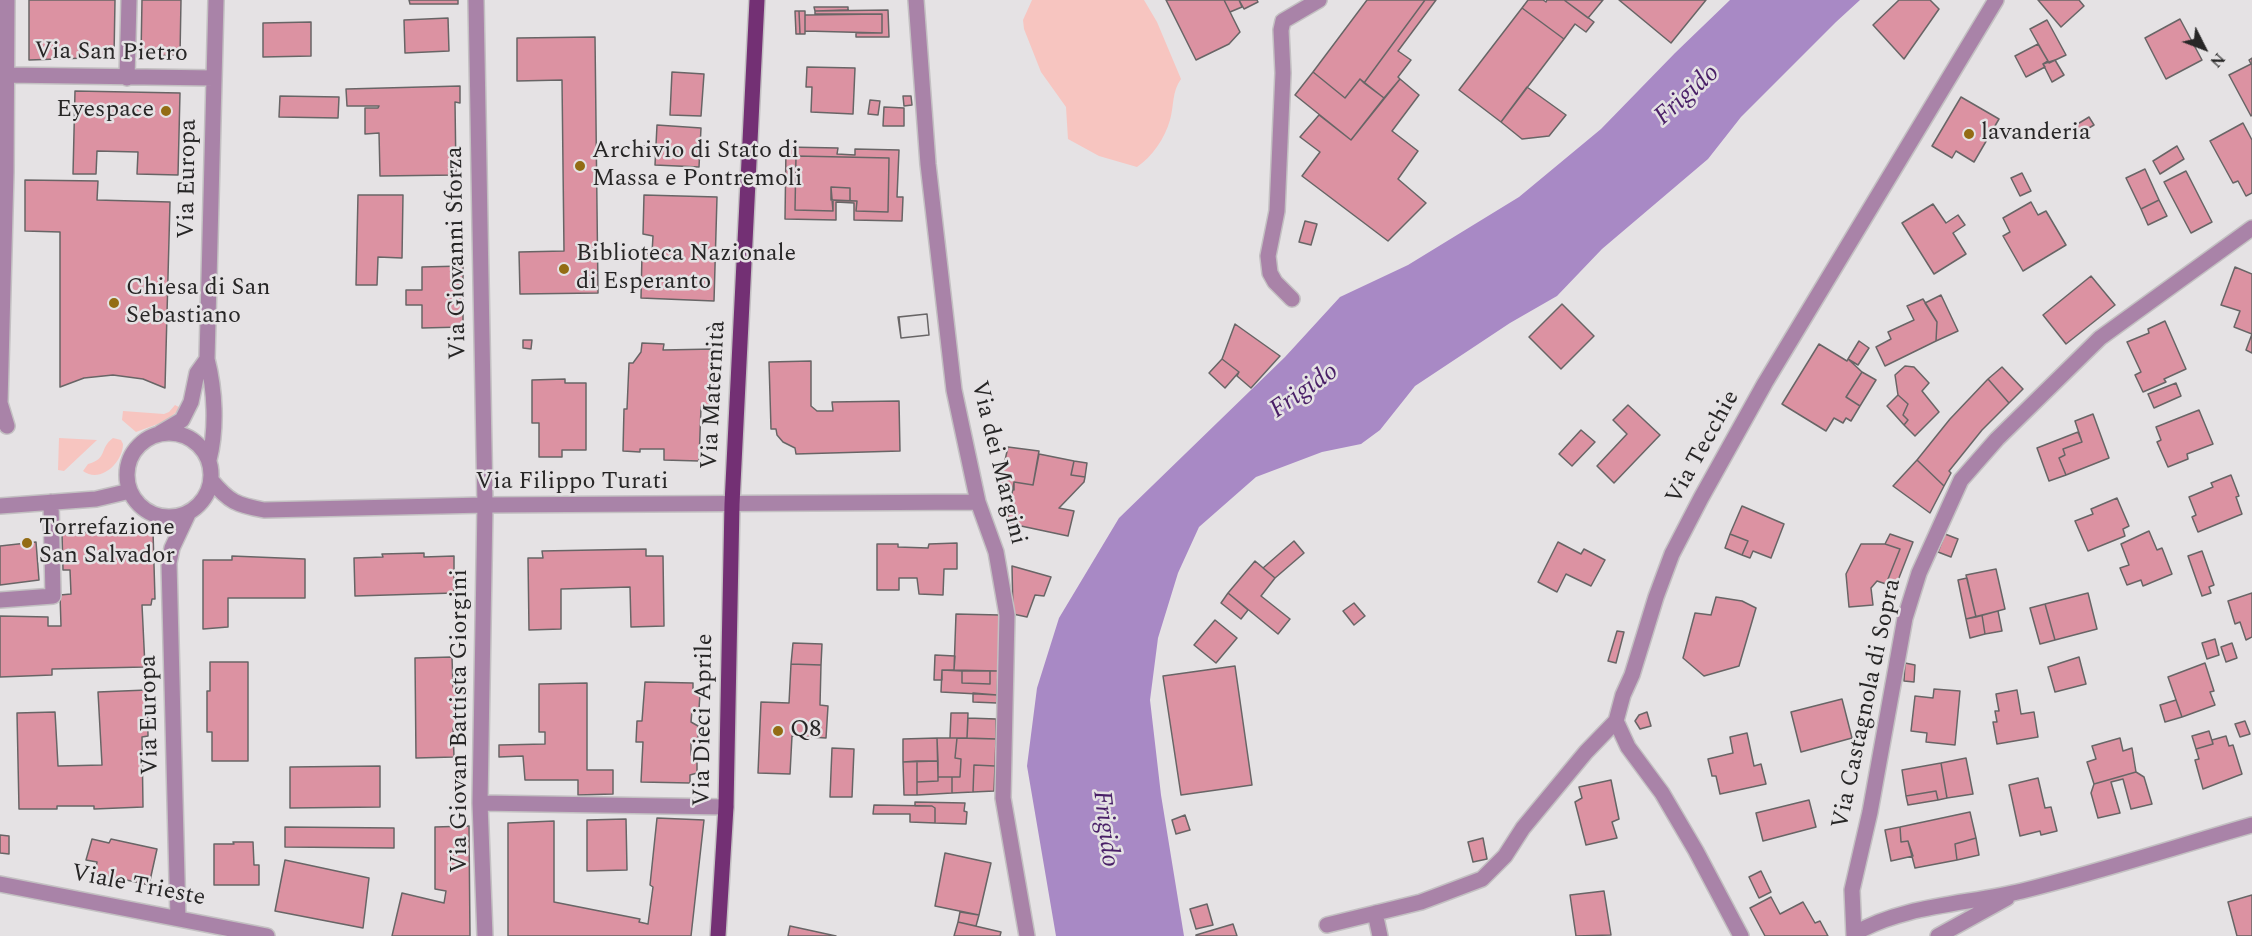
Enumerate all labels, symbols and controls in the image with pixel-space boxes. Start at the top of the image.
north arrow [2174,18,2234,78]
street label: Via San Pietro [34,38,188,70]
text: N [2204,47,2231,73]
water label: Frigido [1649,59,1727,133]
place label: Eyespace [56,97,154,125]
marker: Eyespace [159,104,173,118]
street label: Via Europa [174,119,204,239]
place label: lavanderia [1981,120,2091,148]
marker: lavanderia [1962,127,1976,141]
place label: Archivio di Stato di Massa e Pontremoli [592,138,802,194]
street label: Via Giovanni Sforza [442,146,474,360]
marker: Archivio di Stato di Massa e Pontremoli [573,159,587,173]
place label: Biblioteca Nazionale di Esperanto [576,241,796,297]
marker: Biblioteca Nazionale di Esperanto [557,262,571,276]
place label: Chiesa di San Sebastiano [126,275,270,331]
marker: Chiesa di San Sebastiano [107,296,121,310]
street label: Via Maternità [697,320,733,470]
water label: Frigido [1265,357,1345,427]
street label: Via dei Margini [963,378,1031,548]
street label: Via Tecchie [1661,386,1747,510]
street label: Via Filippo Turati [476,469,668,497]
place label: Torrefazione San Salvador [39,515,175,571]
marker: Torrefazione San Salvador [20,536,34,550]
street label: Via Giovan Battista Giorgini [447,569,475,873]
street label: Via Castagnola di Sopra [1827,576,1909,832]
street label: Via Dieci Aprile [689,633,721,807]
street label: Via Europa [136,655,166,775]
place label: Q8 [790,717,821,745]
marker: Q8 [771,724,785,738]
water label: Frigido [1084,789,1124,869]
street label: Viale Trieste [69,860,207,914]

